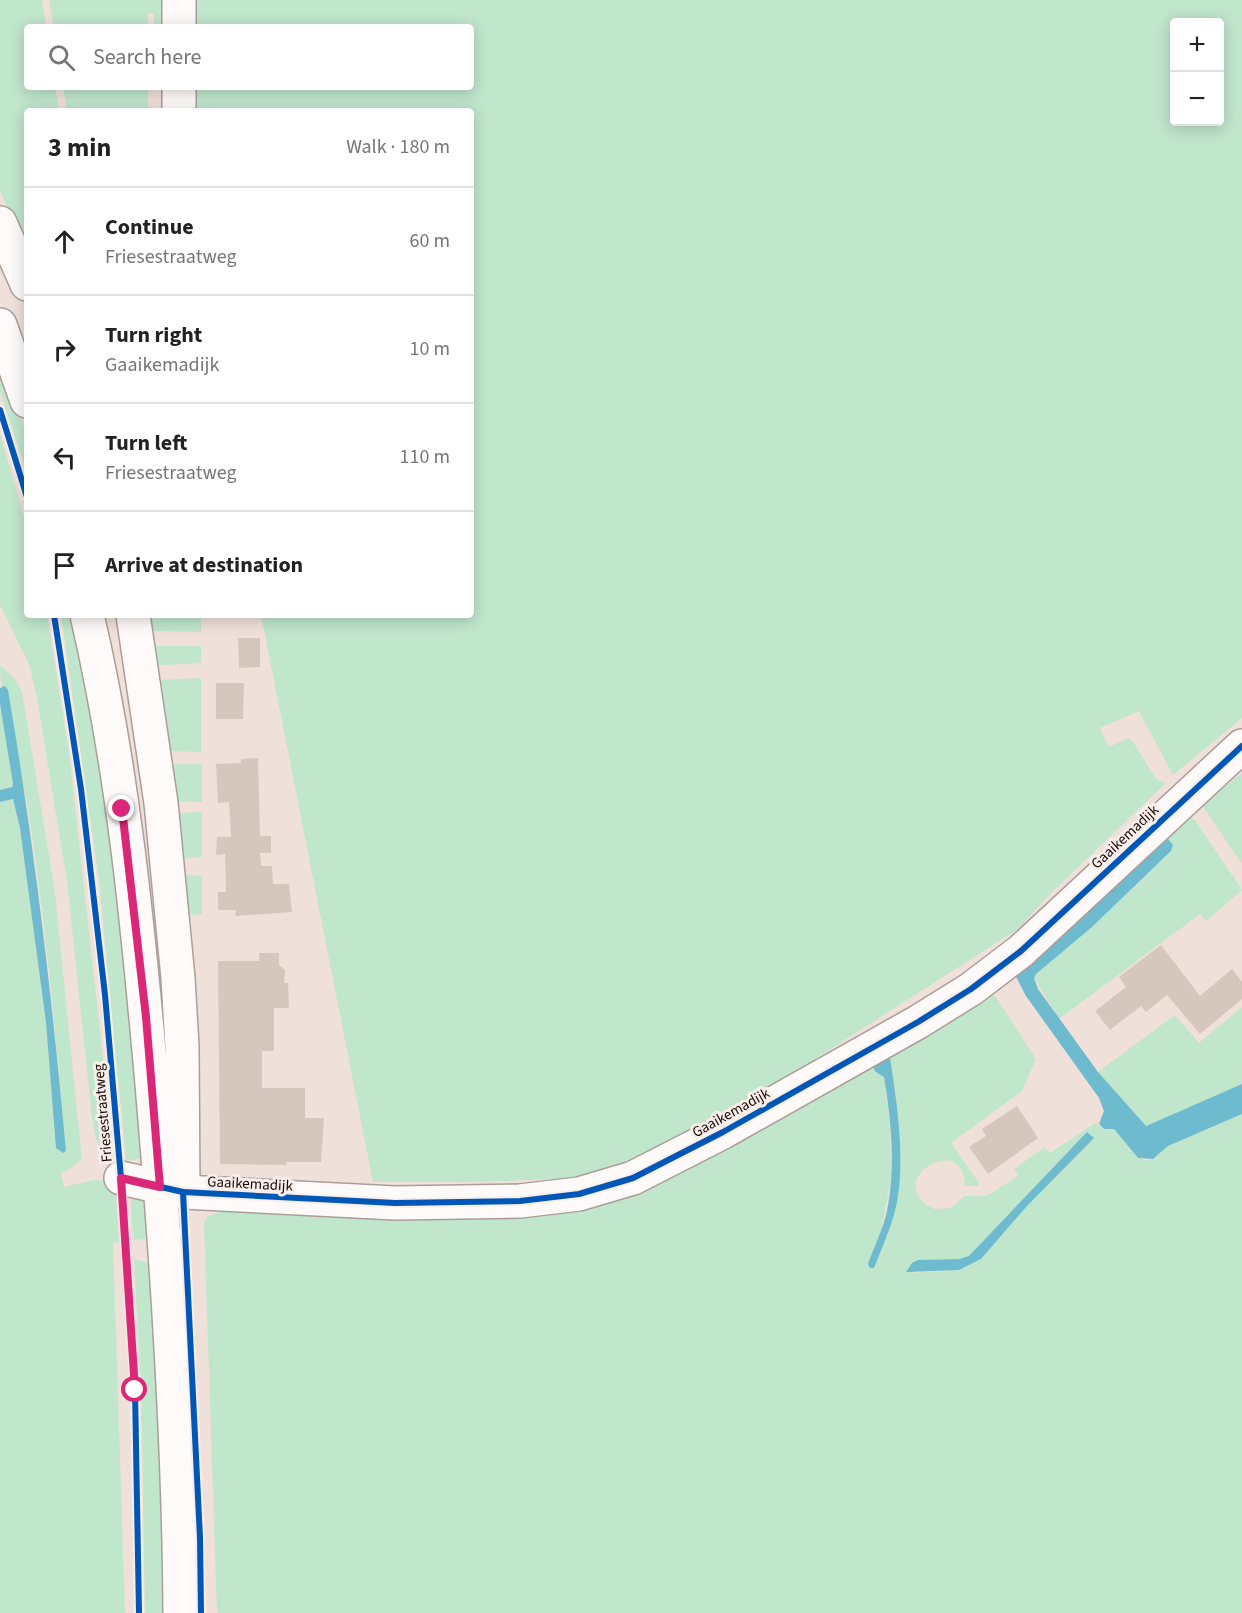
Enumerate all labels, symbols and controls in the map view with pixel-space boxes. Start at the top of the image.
map controls [1170,18,1224,126]
button: + [1170,18,1224,72]
search box [24,24,474,90]
icon: search [45,41,78,74]
text: Search here [93,41,201,73]
button: − [1170,72,1224,126]
text: 3 min [48,129,111,166]
text: Walk · 180 m [346,133,450,161]
text: Continue [105,211,194,243]
icon: ahead [48,225,81,258]
text: 60 m [410,227,450,255]
text: Friesestraatweg [105,243,237,271]
text: Turn right [105,319,202,351]
icon: right [48,333,81,366]
text: 10 m [410,335,450,363]
text: Gaaikemadijk [105,351,219,379]
text: Turn left [105,427,187,459]
icon: left [48,441,81,474]
text: 110 m [400,443,450,471]
text: Friesestraatweg [105,459,237,487]
icon: arrive [48,549,81,582]
text: Arrive at destination [105,549,303,581]
route end [108,795,134,821]
street label: Gaaikemadijk [1086,800,1164,874]
street label: Friesestraatweg [88,1063,118,1163]
street label: Gaaikemadijk [688,1083,774,1143]
street label: Gaaikemadijk [207,1171,294,1197]
route start [121,1376,147,1402]

